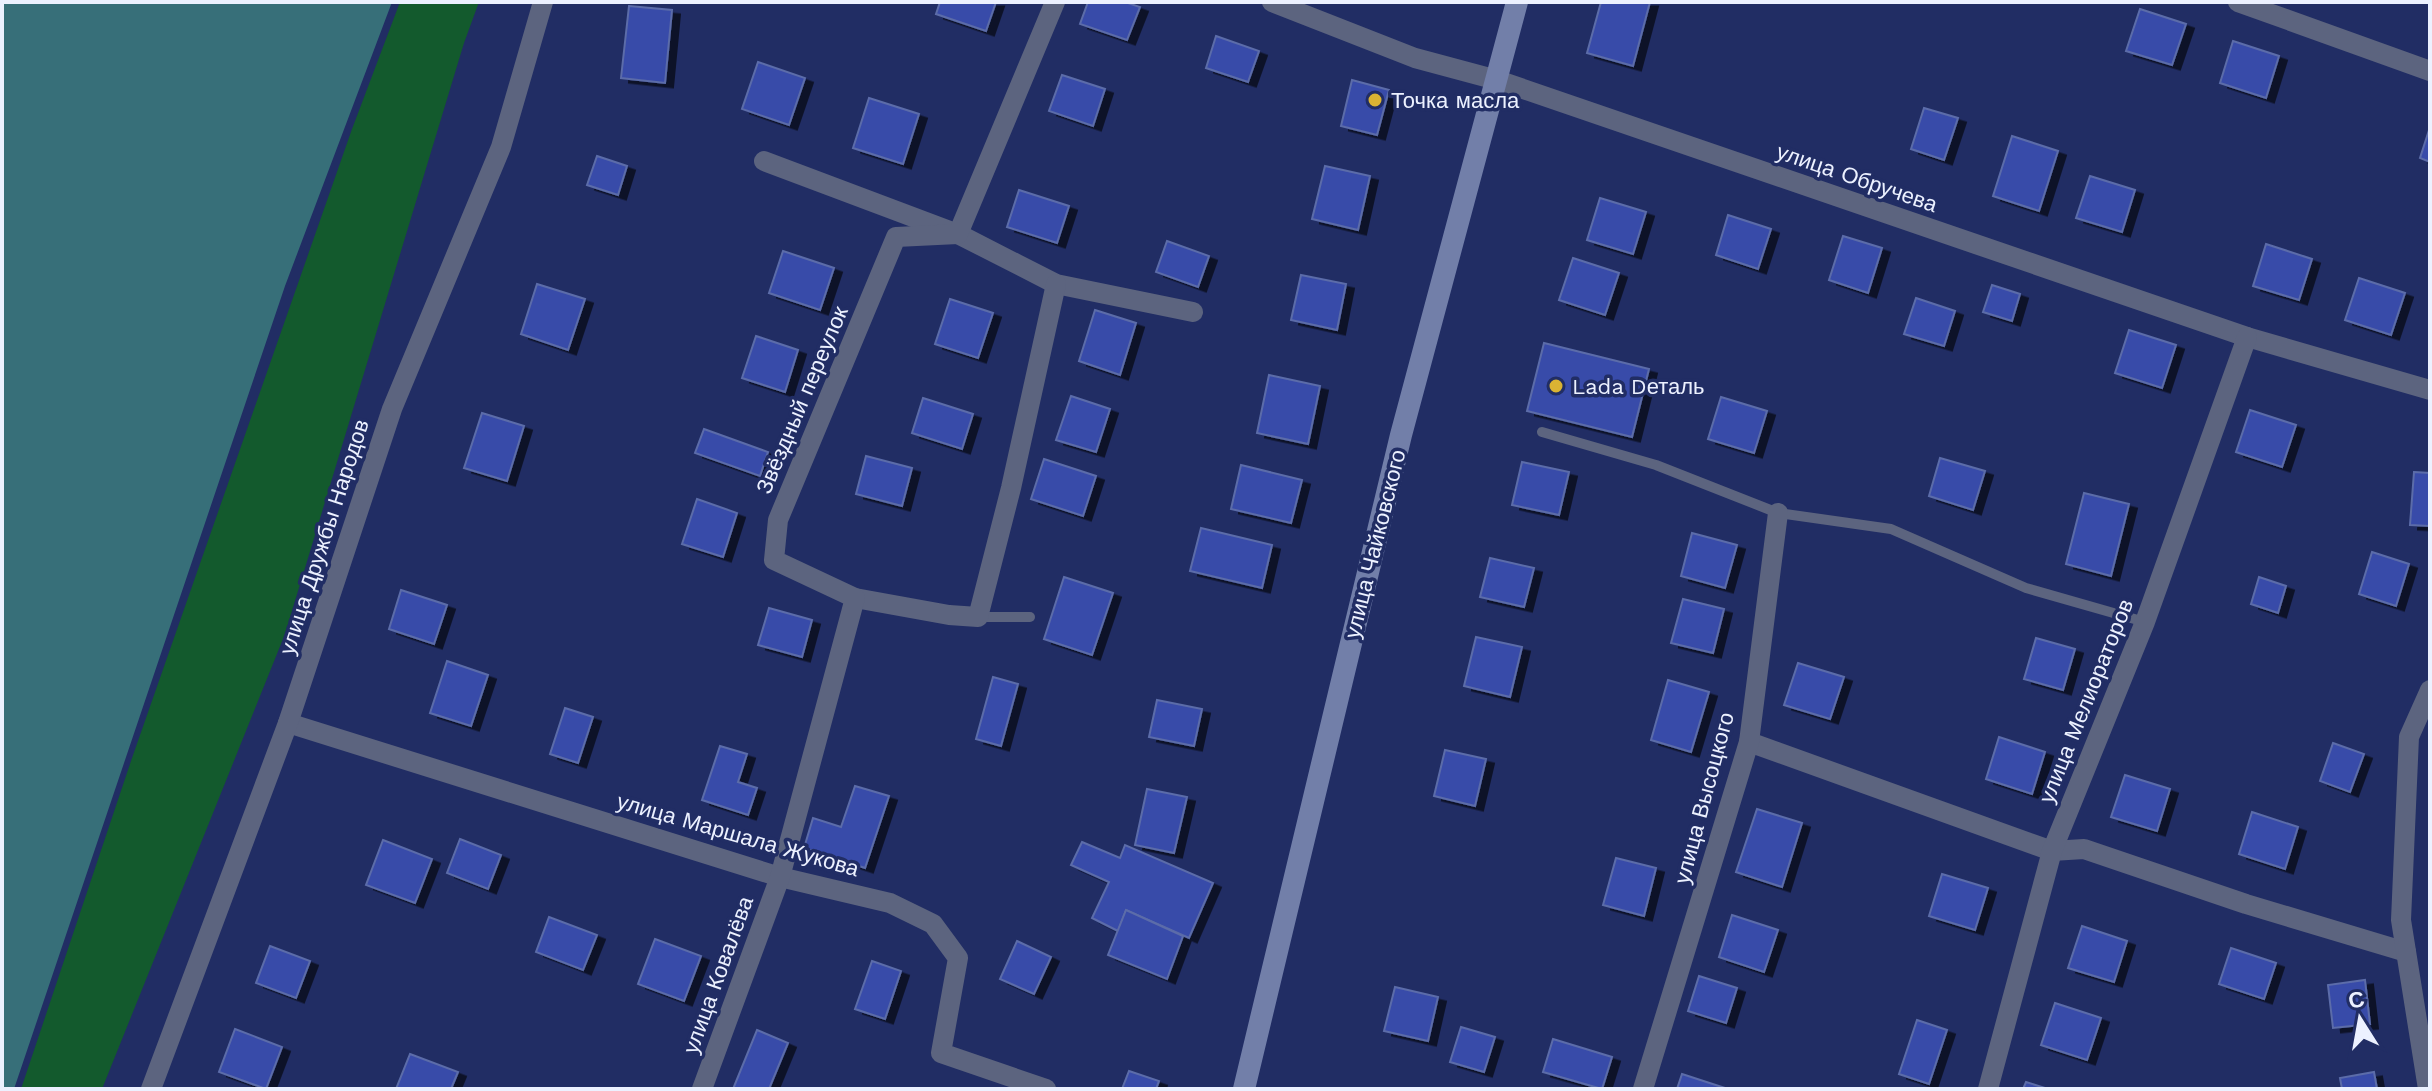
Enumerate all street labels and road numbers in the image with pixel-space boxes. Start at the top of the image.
street label: улица Обручева [1773,139,1941,217]
street label: Звёздный переулок [751,302,853,498]
street label: улица Дружбы Народов [274,416,374,658]
street label: улица Чайковского [1339,447,1411,641]
street label: улица Мелиораторов [2034,595,2138,807]
street label: улица Высоцкого [1669,710,1739,886]
street label: улица Маршала Жукова [614,788,862,882]
street label: улица Ковалёва [678,892,758,1057]

